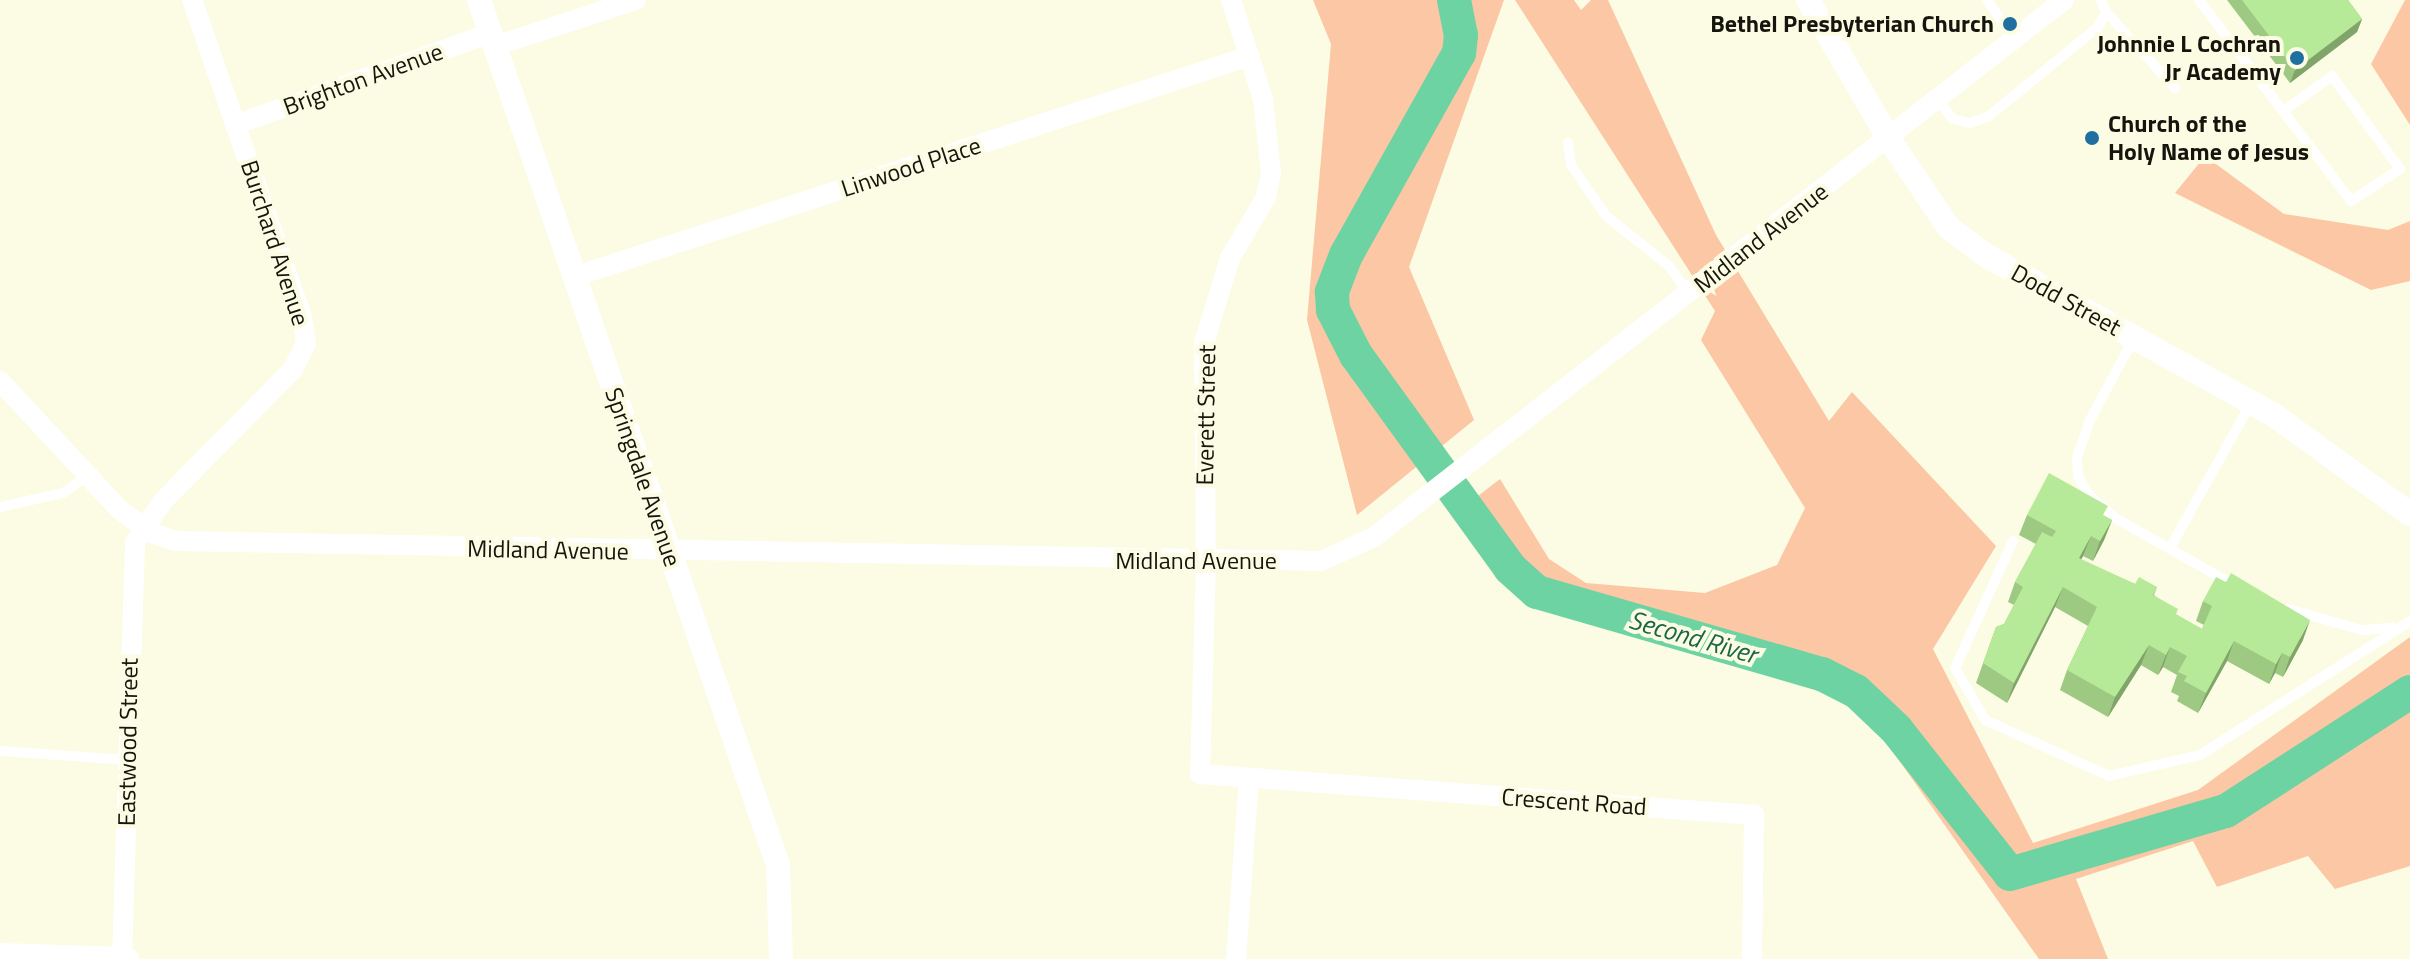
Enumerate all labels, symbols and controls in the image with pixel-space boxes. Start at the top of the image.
place label: Bethel Presbyterian Church [1710,10,1994,38]
marker: Bethel Presbyterian Church [2001,15,2019,33]
place label: Johnnie L Cochran Jr Academy [2097,30,2281,86]
street label: Brighton Avenue [279,37,447,121]
marker: Johnnie L Cochran Jr Academy [2288,49,2306,67]
place label: Church of the Holy Name of Jesus [2108,110,2309,166]
marker: Church of the Holy Name of Jesus [2083,129,2101,147]
street label: Linwood Place [837,131,985,203]
street label: Burchard Avenue [235,157,315,329]
street label: Midland Avenue [1688,177,1834,299]
street label: Dodd Street [2006,258,2126,342]
street label: Everett Street [1190,344,1222,486]
street label: Springdale Avenue [599,384,687,570]
street label: Midland Avenue [467,534,629,566]
street label: Midland Avenue [1115,547,1277,575]
water label: Second River [1625,604,1761,670]
street label: Eastwood Street [112,658,144,826]
street label: Crescent Road [1501,783,1647,821]

